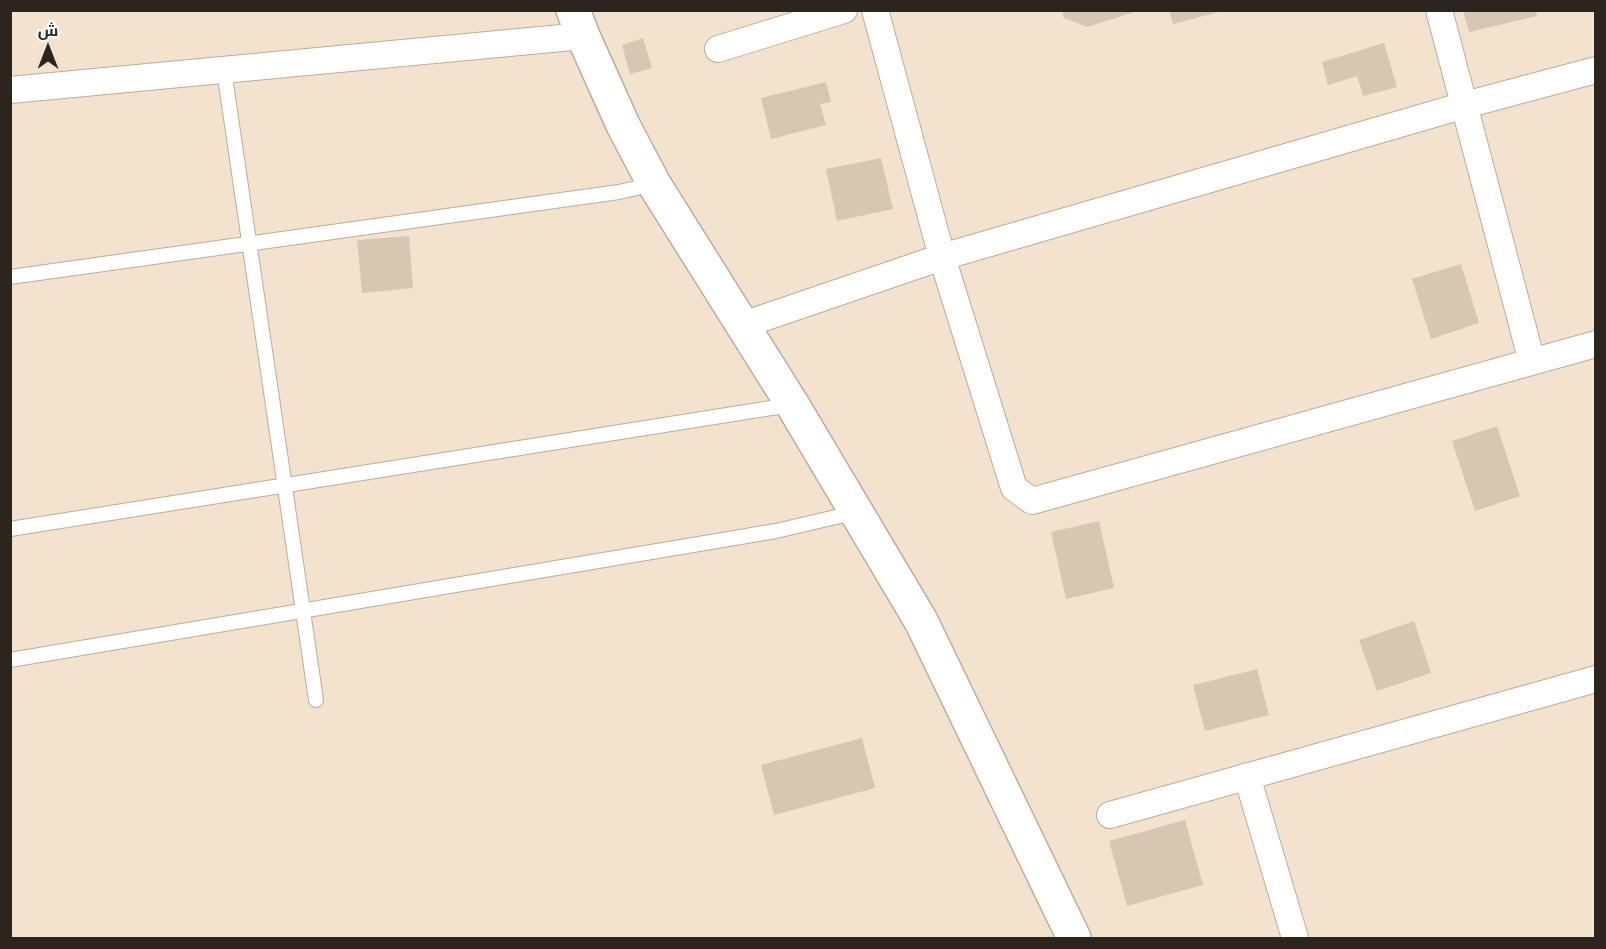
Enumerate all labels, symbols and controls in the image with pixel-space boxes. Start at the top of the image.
north arrow [18,18,78,78]
text: ش [38,20,58,40]

